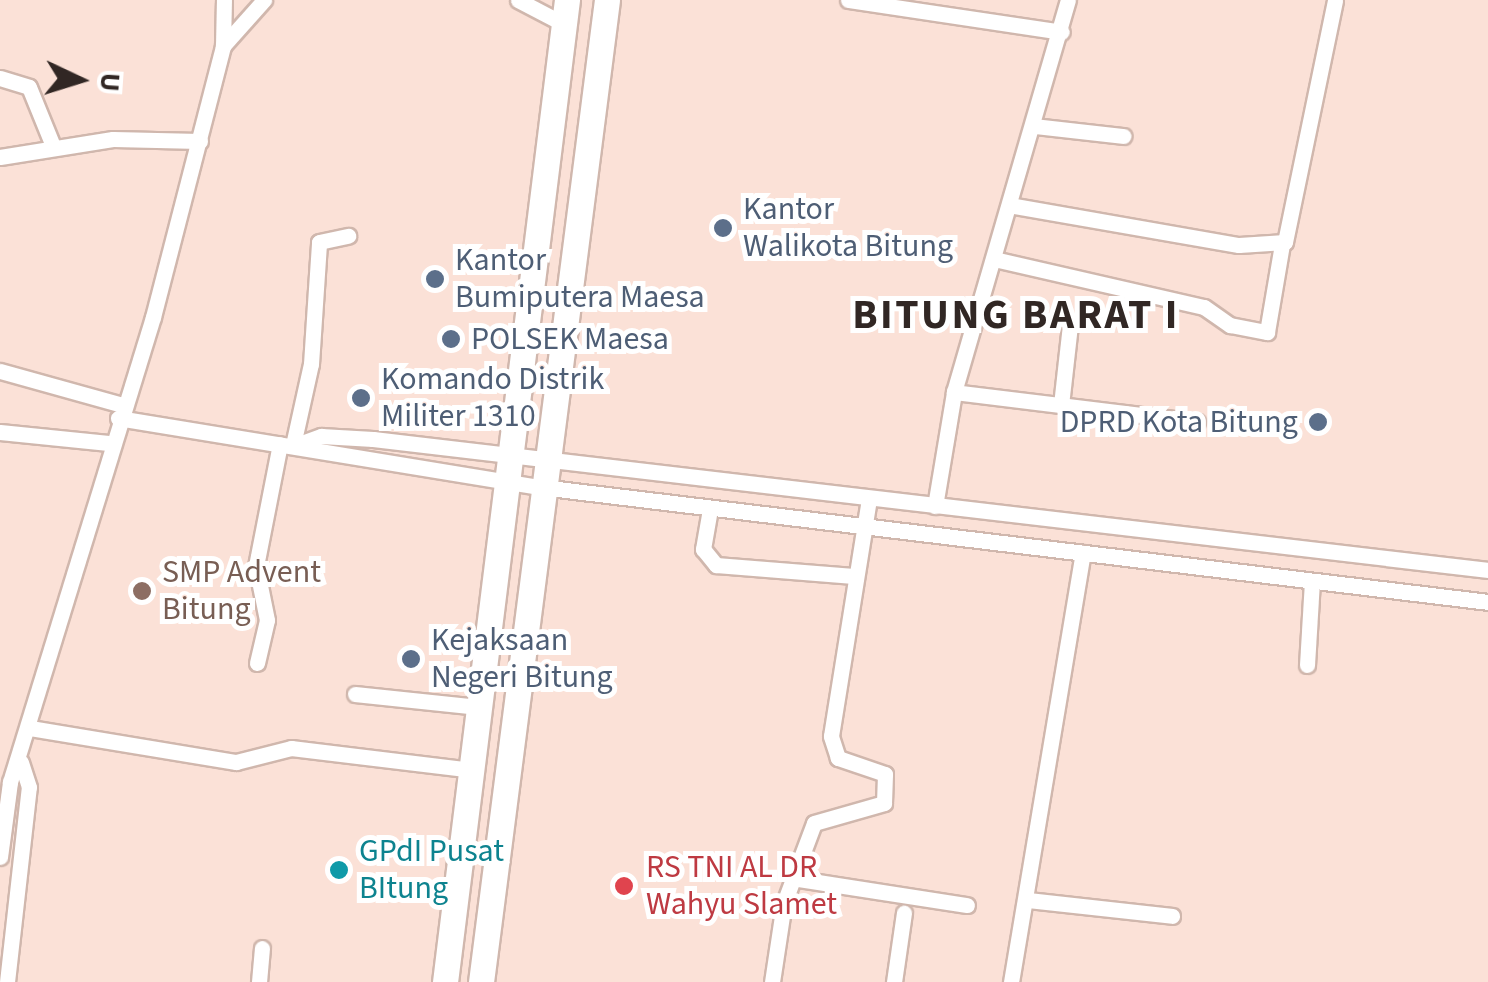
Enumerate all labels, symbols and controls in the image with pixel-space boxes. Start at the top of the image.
north arrow [30,30,130,130]
text: U [89,71,131,93]
place label: Kantor Walikota Bitung [743,191,953,266]
marker: Kantor Walikota Bitung [712,217,734,239]
place label: Kantor Bumiputera Maesa [455,242,705,317]
marker: Kantor Bumiputera Maesa [424,268,446,290]
district label: BITUNG BARAT I [852,290,1180,340]
place label: POLSEK Maesa [471,320,669,358]
marker: POLSEK Maesa [440,328,462,350]
place label: Komando Distrik Militer 1310 [381,361,604,436]
marker: Komando Distrik Militer 1310 [350,387,372,409]
place label: DPRD Kota Bitung [1060,403,1298,441]
marker: DPRD Kota Bitung [1307,411,1329,433]
place label: SMP Advent Bitung [162,554,321,629]
marker: SMP Advent Bitung [131,580,153,602]
place label: Kejaksaan Negeri Bitung [431,622,613,697]
marker: Kejaksaan Negeri Bitung [400,648,422,670]
place label: GPdI Pusat BItung [359,833,504,908]
place label: RS TNI AL DR Wahyu Slamet [646,849,837,924]
marker: GPdI Pusat BItung [328,859,350,881]
marker: RS TNI AL DR Wahyu Slamet [611,873,637,899]

